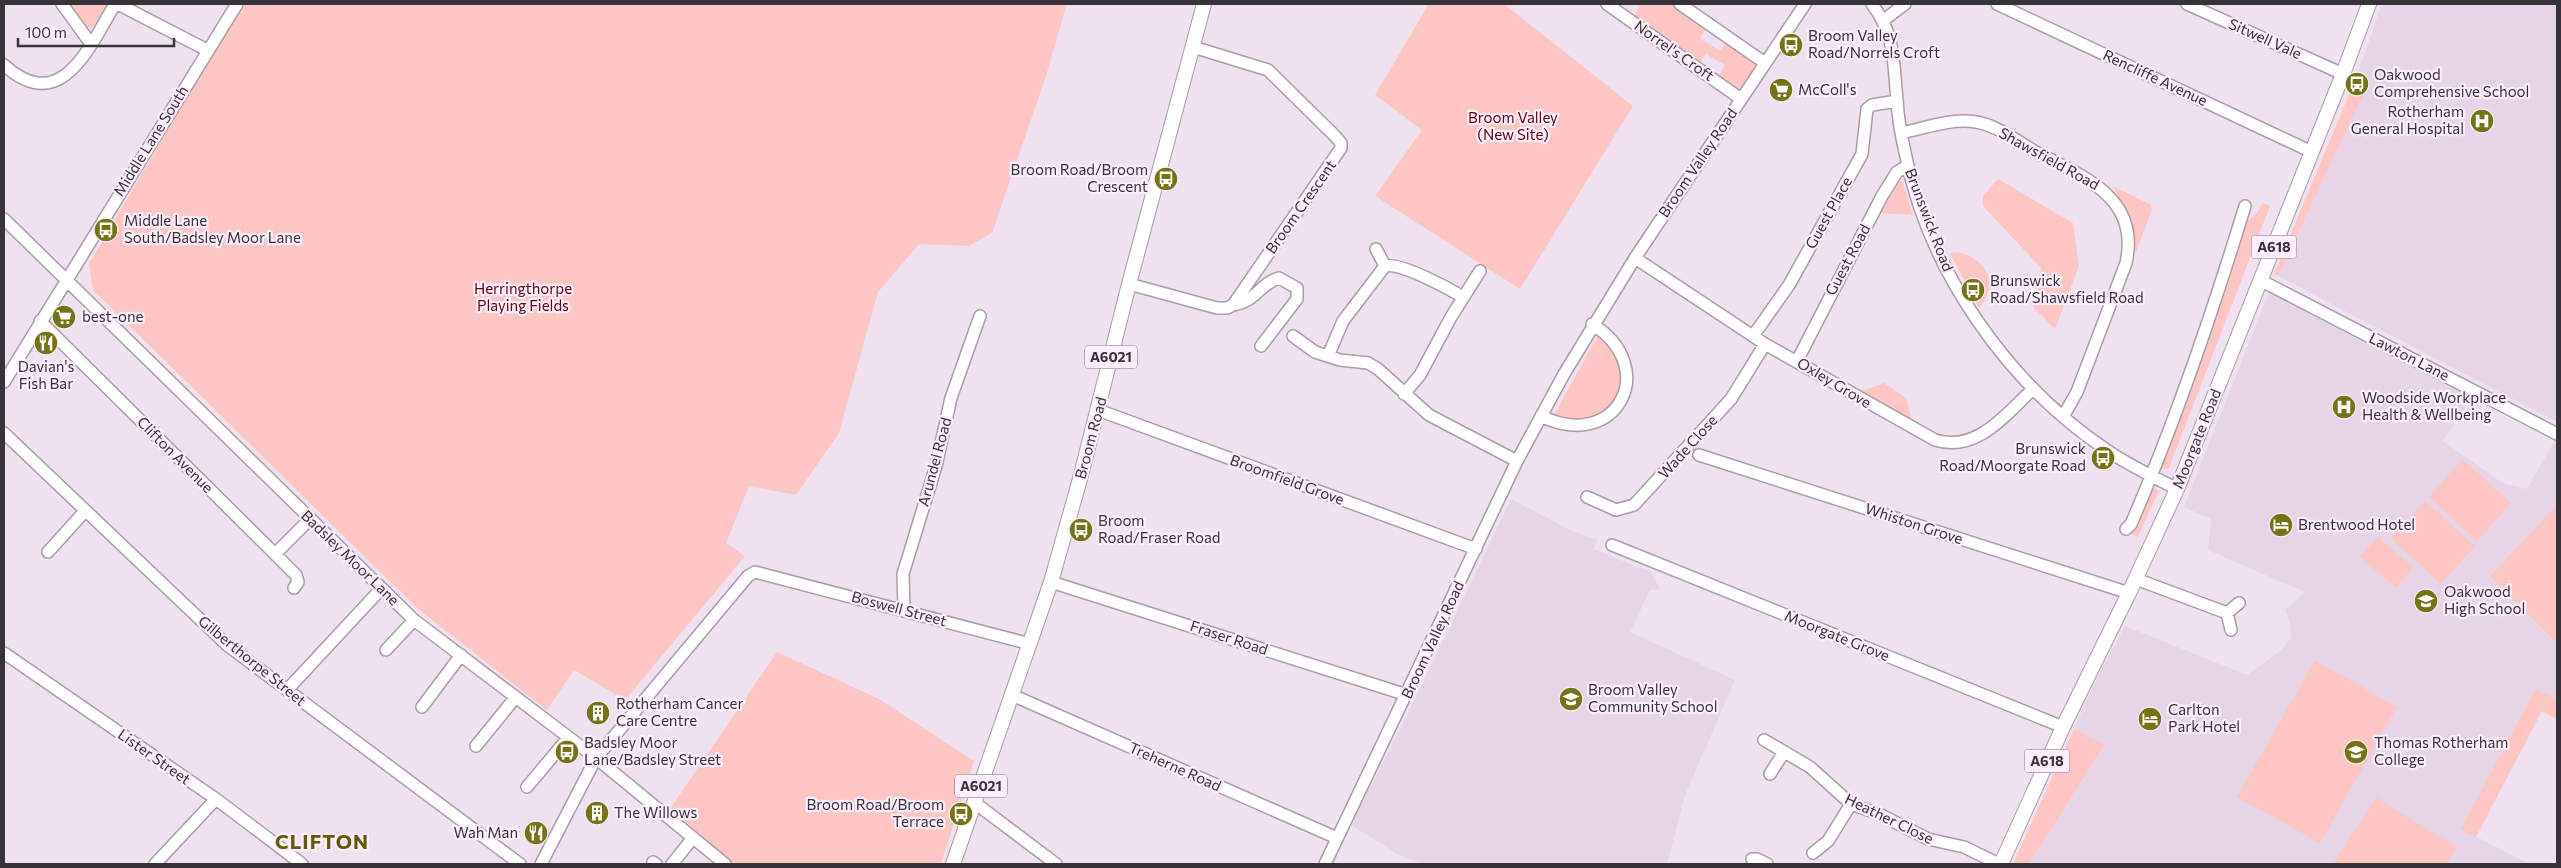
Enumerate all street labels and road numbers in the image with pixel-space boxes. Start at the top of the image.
street label: Sitwell Vale [2226,14,2305,62]
street label: Norrel's Croft [1631,16,1718,84]
street label: Rencliffe Avenue [2100,45,2211,109]
street label: Middle Lane South [109,82,191,199]
street label: Broom Valley Road [1654,104,1740,220]
street label: Shawsfield Road [1996,123,2103,193]
street label: Broom Crescent [1261,156,1339,257]
street label: Brunswick Road [1902,166,1958,274]
street label: Guest Place [1801,173,1855,252]
street label: Guest Road [1821,221,1873,298]
road number: A618 [2252,236,2296,258]
street label: Lawton Lane [2366,328,2453,384]
road number: A6021 [1085,346,1137,368]
street label: Oxley Grove [1794,353,1875,411]
street label: Moorgate Road [2168,386,2224,491]
street label: Broom Road [1070,395,1110,481]
street label: Wade Close [1654,411,1721,482]
street label: Clifton Avenue [134,412,218,496]
street label: Arundel Road [913,415,955,508]
street label: Broomfield Grove [1228,450,1347,508]
street label: Whiston Grove [1863,499,1966,547]
street label: Badsley Moor Lane [298,506,403,609]
street label: Broom Valley Road [1397,578,1467,701]
street label: Boswell Street [850,587,949,629]
street label: Moorgate Grove [1782,606,1893,664]
street label: Gilberthorpe Street [195,611,310,709]
street label: Fraser Road [1188,616,1270,658]
street label: Lister Street [115,725,194,788]
street label: Treherne Road [1127,738,1224,794]
road number: A618 [2024,749,2070,772]
road number: A6021 [955,774,1007,798]
street label: Heather Close [1842,789,1937,847]

